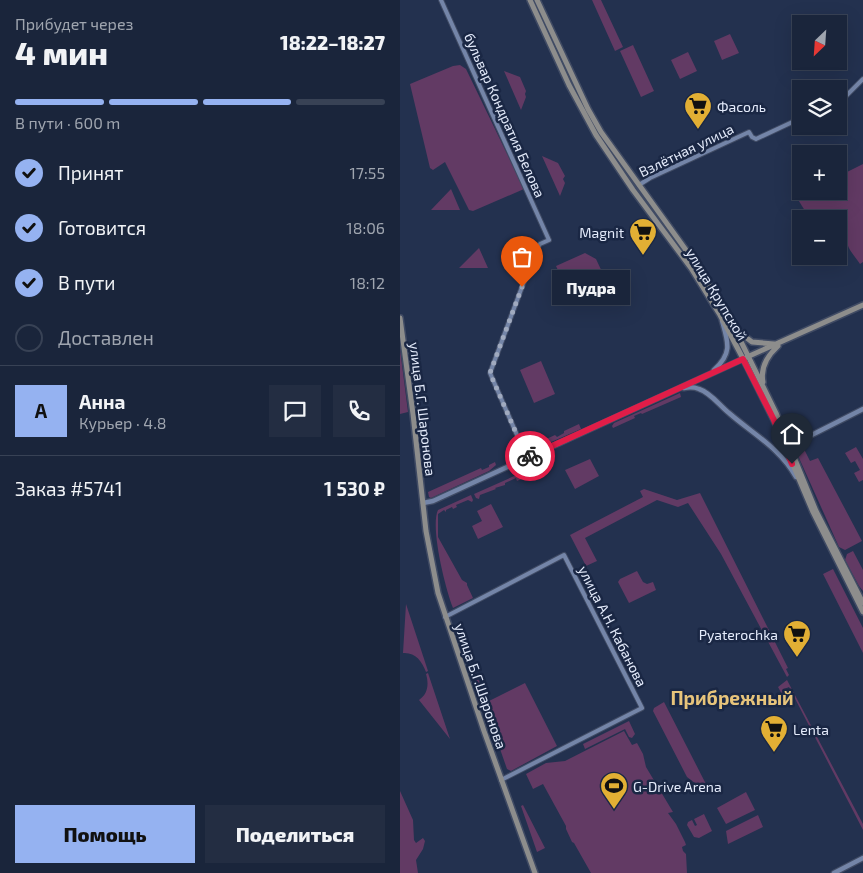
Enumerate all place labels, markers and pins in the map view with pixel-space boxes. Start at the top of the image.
supermarket icon: Фасоль [683,91,713,130]
place label: Фасоль [717,98,766,115]
supermarket icon: Magnit [628,217,658,256]
place label: Magnit [579,224,624,241]
pin [501,236,543,287]
callout: Пудра [552,270,630,304]
pin [771,413,813,464]
supermarket icon: Pyaterochka [782,619,812,658]
place label: Pyaterochka [699,626,778,643]
supermarket icon: Lenta [759,714,789,753]
place label: Lenta [793,721,829,738]
sports icon: G-Drive Arena [599,771,629,810]
place label: G-Drive Arena [633,778,722,795]

